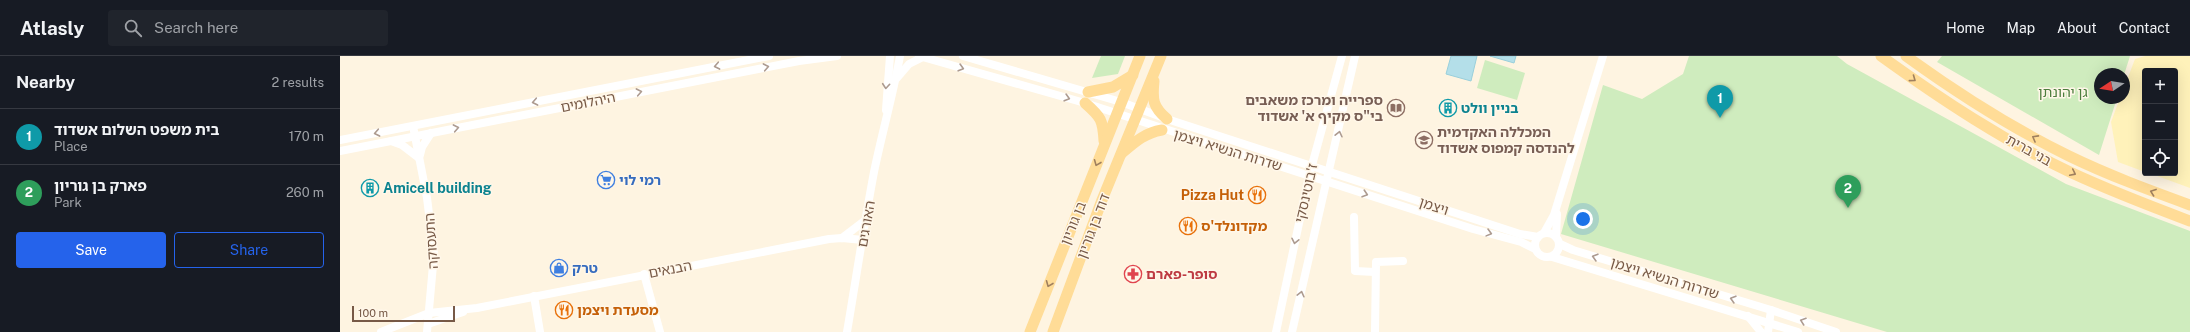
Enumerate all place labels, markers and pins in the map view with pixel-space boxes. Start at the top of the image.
pin: 1 [1707,85,1733,118]
place label: ספרייה ומרכז משאבים בי"ס מקיף א' אשדוד [1245,92,1383,124]
library icon: ספרייה ומרכז משאבים בי"ס מקיף א' אשדוד [1386,98,1406,118]
building icon: בניין וולט [1438,98,1458,118]
place label: בניין וולט [1461,100,1519,116]
place label: המכללה האקדמית להנדסה קמפוס אשדוד [1437,124,1575,156]
school or university icon: המכללה האקדמית להנדסה קמפוס אשדוד [1414,130,1434,150]
supermarket icon: רמי לוי [596,170,616,190]
place label: רמי לוי [619,172,661,188]
pin: 2 [1835,175,1861,208]
building icon: Amicell building [360,178,380,198]
place label: Amicell building [383,180,492,196]
restaurant icon: Pizza Hut [1247,185,1267,205]
place label: Pizza Hut [1181,187,1244,203]
restaurant icon: מקדונלד'ס [1178,216,1198,236]
place label: מקדונלד'ס [1201,218,1267,234]
shop icon: טרק [549,258,569,278]
place label: טרק [572,260,598,276]
pharmacy icon: סופר-פארם [1123,264,1143,284]
place label: סופר-פארם [1146,266,1218,282]
restaurant icon: מסעדת ויצמן [554,300,574,320]
place label: מסעדת ויצמן [577,302,659,318]

